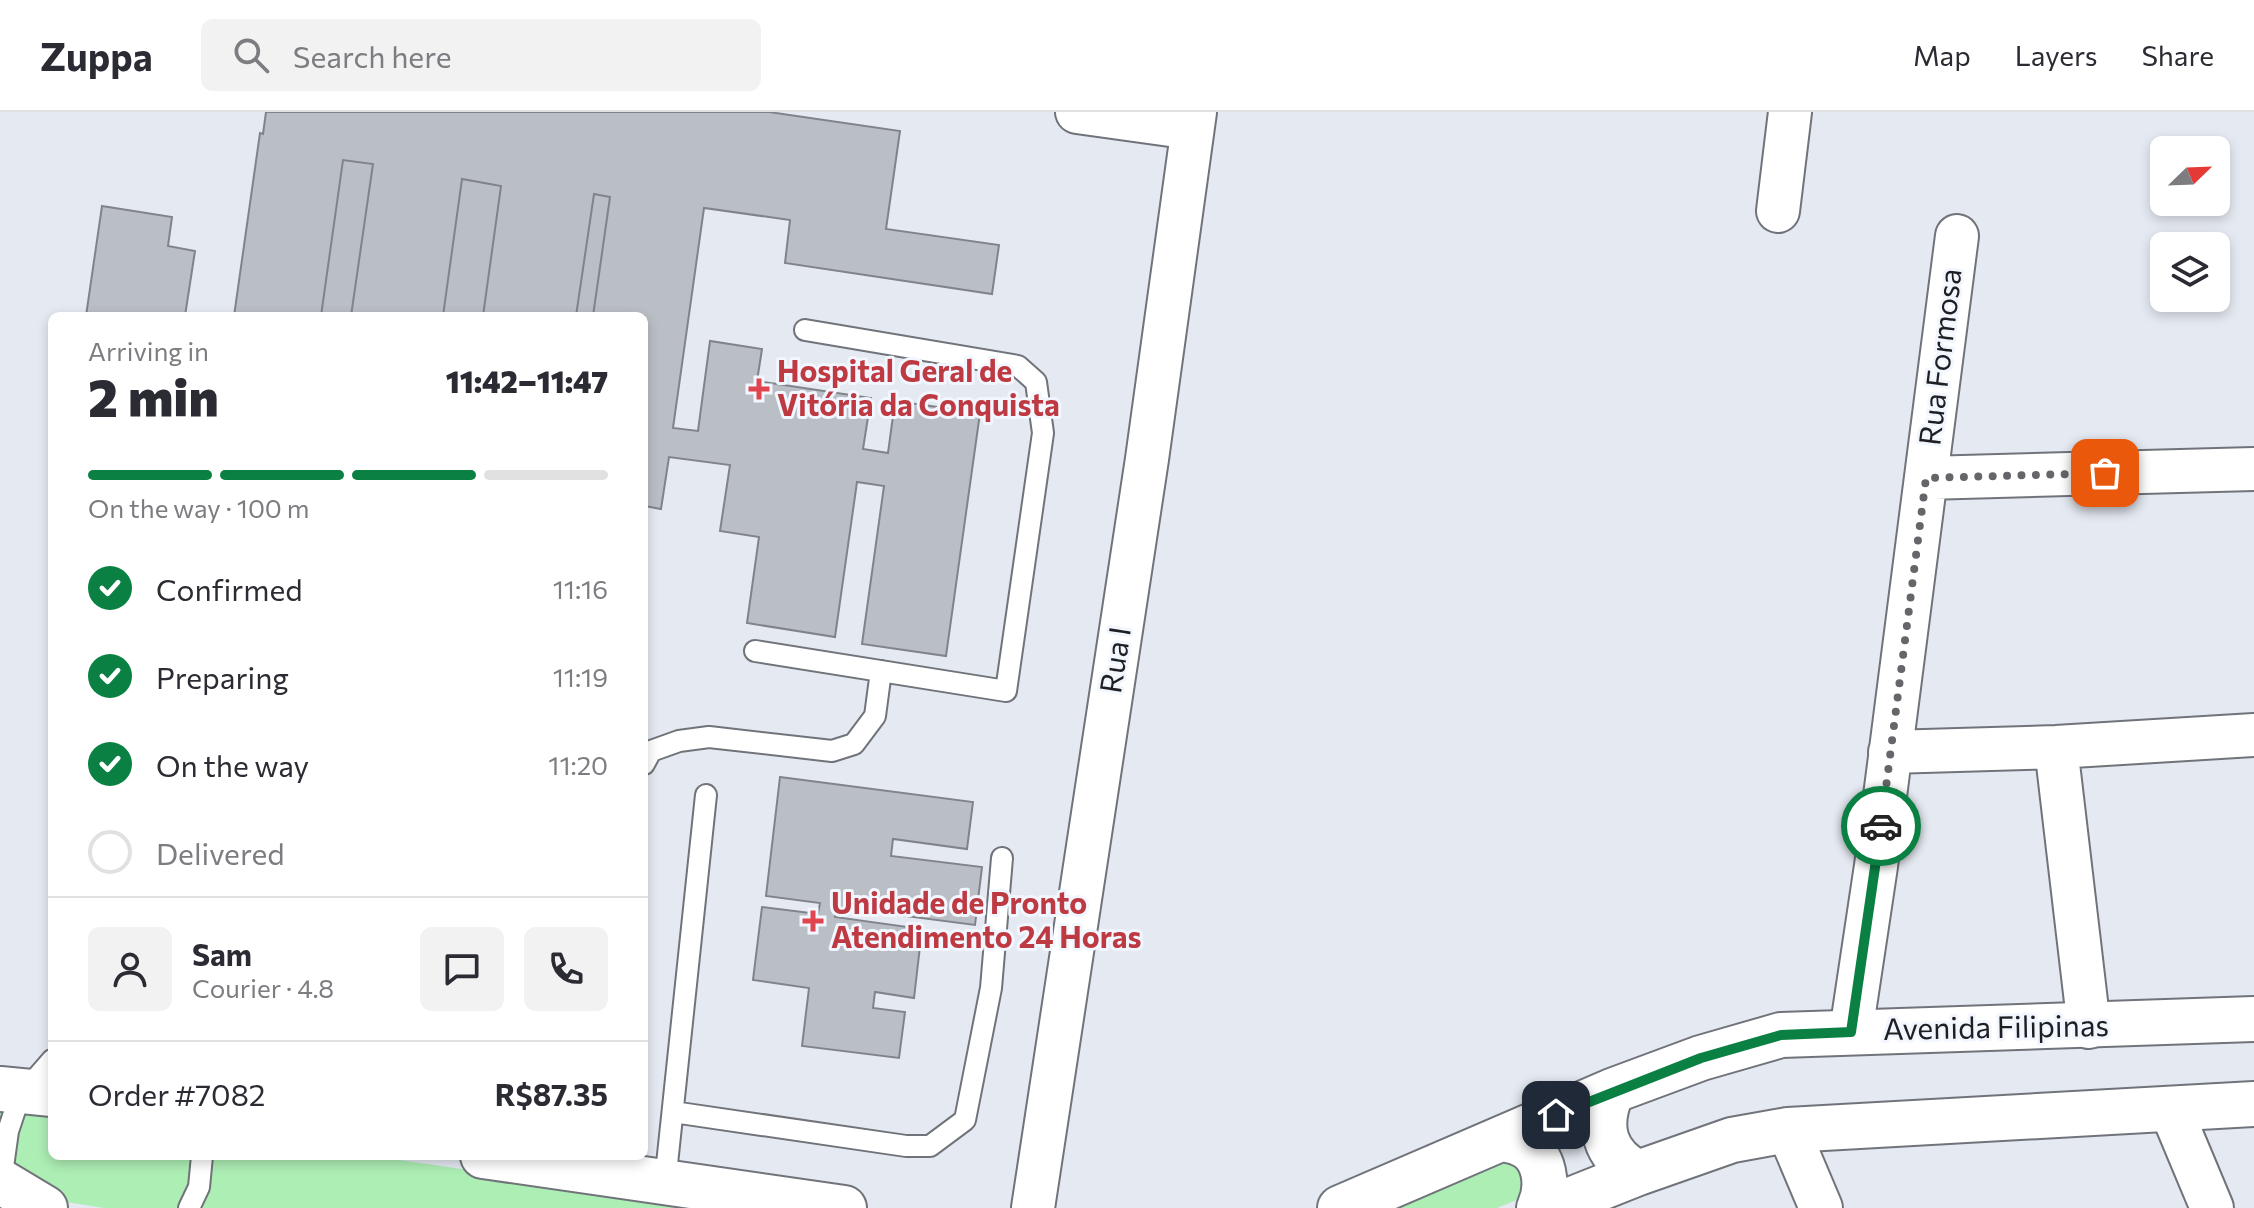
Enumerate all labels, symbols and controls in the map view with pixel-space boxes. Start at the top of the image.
search box [201,19,761,91]
text: Zuppa [40,32,153,79]
icon: search [229,33,273,77]
text: Search here [293,37,451,74]
text: Map [1913,38,1971,72]
text: Layers [2015,38,2097,72]
text: Share [2141,38,2214,72]
north arrow [2150,136,2230,216]
map controls [2150,136,2230,312]
button: layers [2150,232,2230,312]
street label: Rua Formosa [1909,266,1968,447]
text: Arriving in [88,335,209,366]
place label: Hospital Geral de Vitória da Conquista [777,351,1060,422]
text: 11:42–11:47 [446,362,608,399]
text: 2 min [88,364,219,428]
marker: Hospital Geral de Vitória da Conquista [748,378,770,400]
pin [2071,439,2139,507]
icon: bag [2083,451,2127,495]
text: On the way · 100 m [88,492,310,523]
icon: check [88,566,132,610]
text: Confirmed [156,570,303,607]
text: 11:16 [553,573,608,604]
street label: Rua I [1090,624,1137,695]
icon: check [88,654,132,698]
text: Preparing [156,658,289,695]
text: 11:19 [553,661,608,692]
icon: check [88,742,132,786]
text: On the way [156,746,309,783]
text: 11:20 [548,749,608,780]
courier [1841,786,1921,866]
icon: car [1859,804,1903,848]
text: Delivered [156,834,285,871]
place label: Unidade de Pronto Atendimento 24 Horas [831,883,1142,954]
marker: Unidade de Pronto Atendimento 24 Horas [802,910,824,932]
button: person [88,927,172,1011]
button: chat [420,927,504,1011]
button: phone [524,927,608,1011]
text: Sam [192,935,252,972]
text: Courier · 4.8 [192,972,334,1003]
street label: Avenida Filipinas [1883,1005,2109,1046]
text: Order #7082 [88,1075,265,1112]
text: R$87.35 [495,1075,608,1112]
pin [1522,1081,1590,1149]
icon: home [1534,1093,1578,1137]

